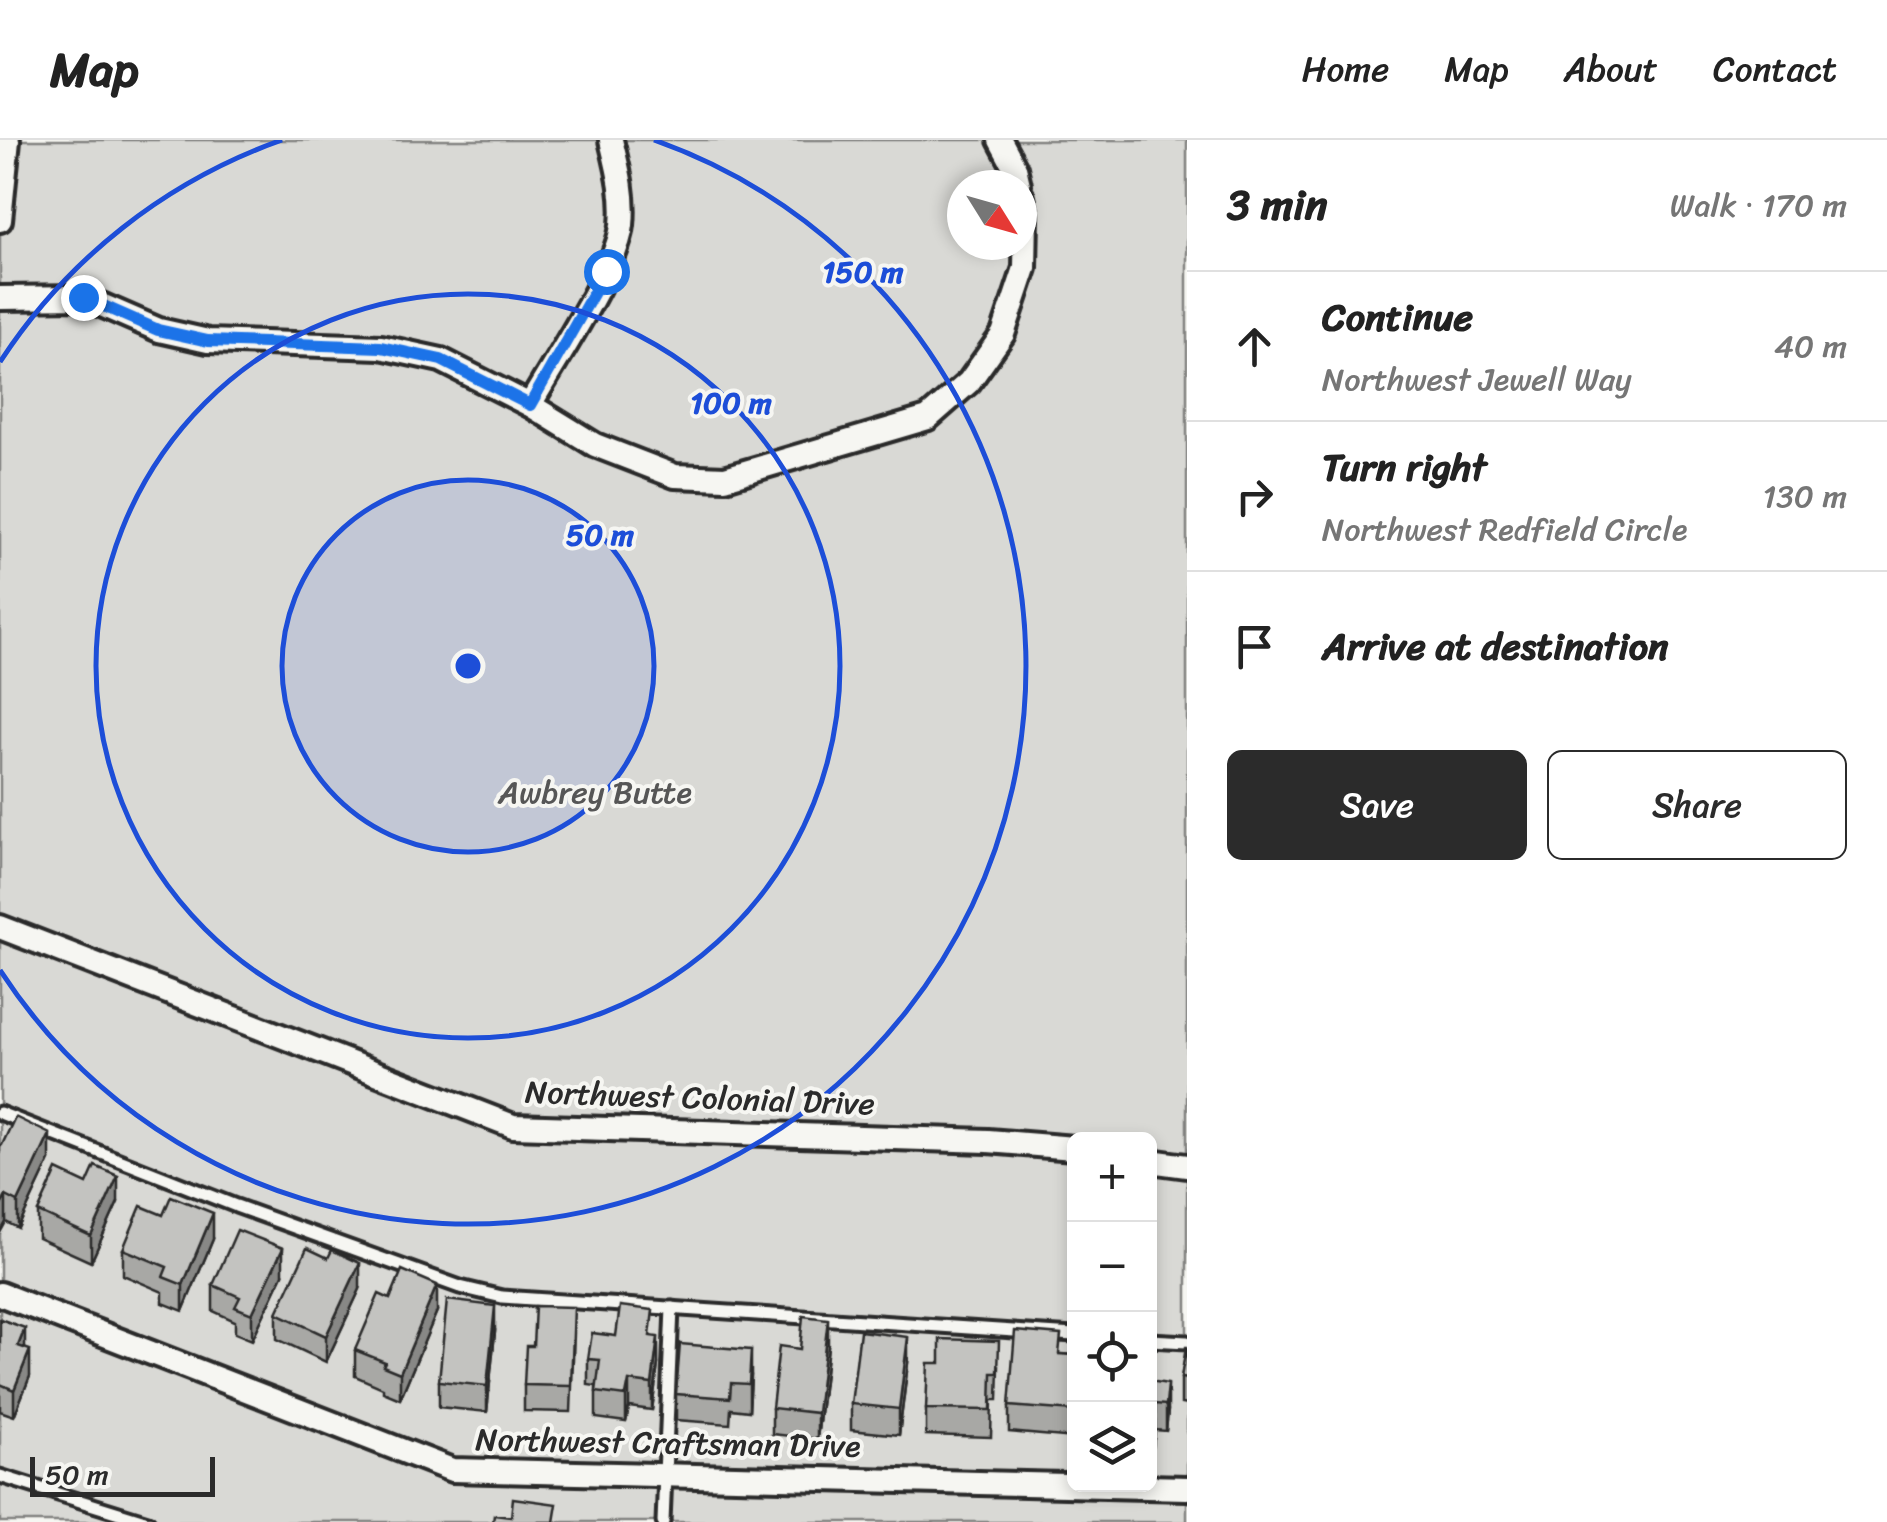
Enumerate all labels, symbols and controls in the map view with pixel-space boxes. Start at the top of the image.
text: Map [50,27,139,112]
text: Home [1302,38,1389,100]
text: Map [1444,38,1509,100]
text: About [1564,38,1658,100]
text: Contact [1713,38,1837,100]
text: 3 min [1227,168,1327,242]
north arrow [947,170,1037,260]
text: Walk · 170 m [1670,177,1847,234]
text: 150 m [823,245,904,299]
route start [584,249,630,295]
route end [61,275,107,321]
text: Continue [1322,284,1473,351]
text: 40 m [1774,318,1847,375]
icon: ahead [1227,319,1282,374]
text: Northwest Jewell Way [1322,351,1632,408]
text: 100 m [690,376,772,430]
text: Turn right [1322,434,1487,501]
text: 130 m [1763,468,1847,525]
icon: right [1227,469,1282,524]
text: Northwest Redfield Circle [1322,501,1687,558]
text: 50 m [566,508,634,562]
text: Arrive at destination [1322,613,1669,680]
icon: arrive [1227,619,1282,674]
centre of rings [450,648,486,684]
button: Save [1227,750,1527,860]
button: Share [1547,750,1847,860]
park label: Awbrey Butte [497,764,692,821]
street label: Northwest Colonial Drive [524,1063,876,1133]
map controls [1067,1132,1157,1492]
button: + [1067,1132,1157,1222]
button: − [1067,1222,1157,1312]
button: locate [1067,1312,1157,1402]
button: layers [1067,1402,1157,1492]
street label: Northwest Craftsman Drive [475,1411,861,1475]
text: 50 m [45,1450,109,1499]
scale bar [30,1452,215,1496]

